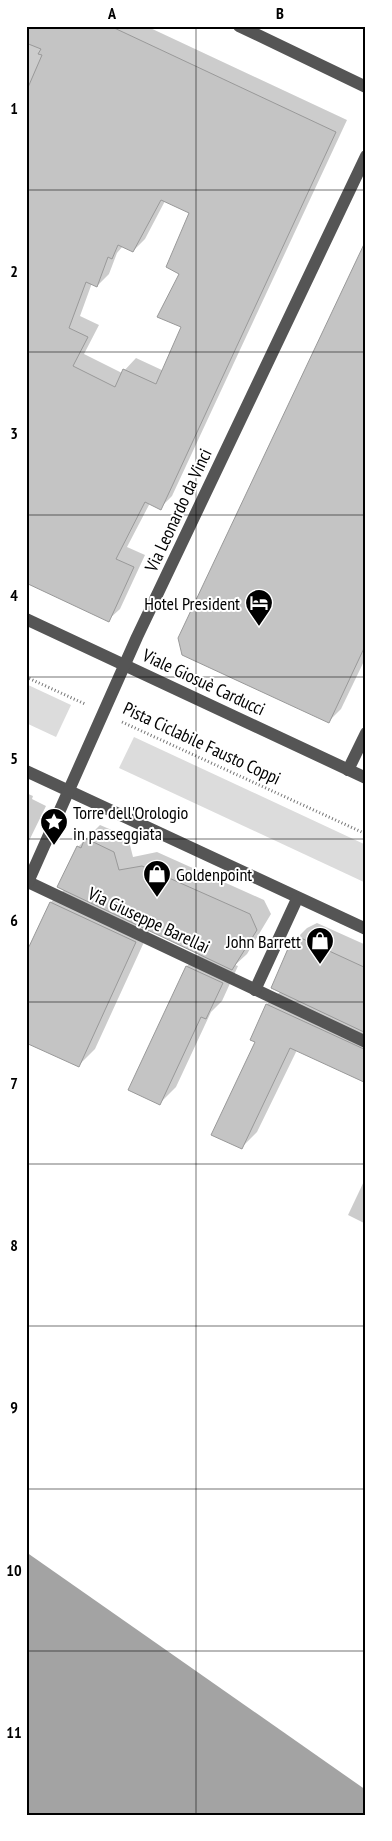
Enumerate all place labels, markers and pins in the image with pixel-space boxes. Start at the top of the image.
hotel icon: Hotel President [244,588,274,627]
place label: Hotel President [144,592,240,615]
place label: Torre dell'Orologio in passeggiata [73,801,189,845]
place icon: Torre dell'Orologio in passeggiata [39,807,69,846]
shop icon: Goldenpoint [142,859,172,898]
place label: Goldenpoint [176,863,252,886]
shop icon: John Barrett [305,926,335,965]
place label: John Barrett [225,930,301,953]

